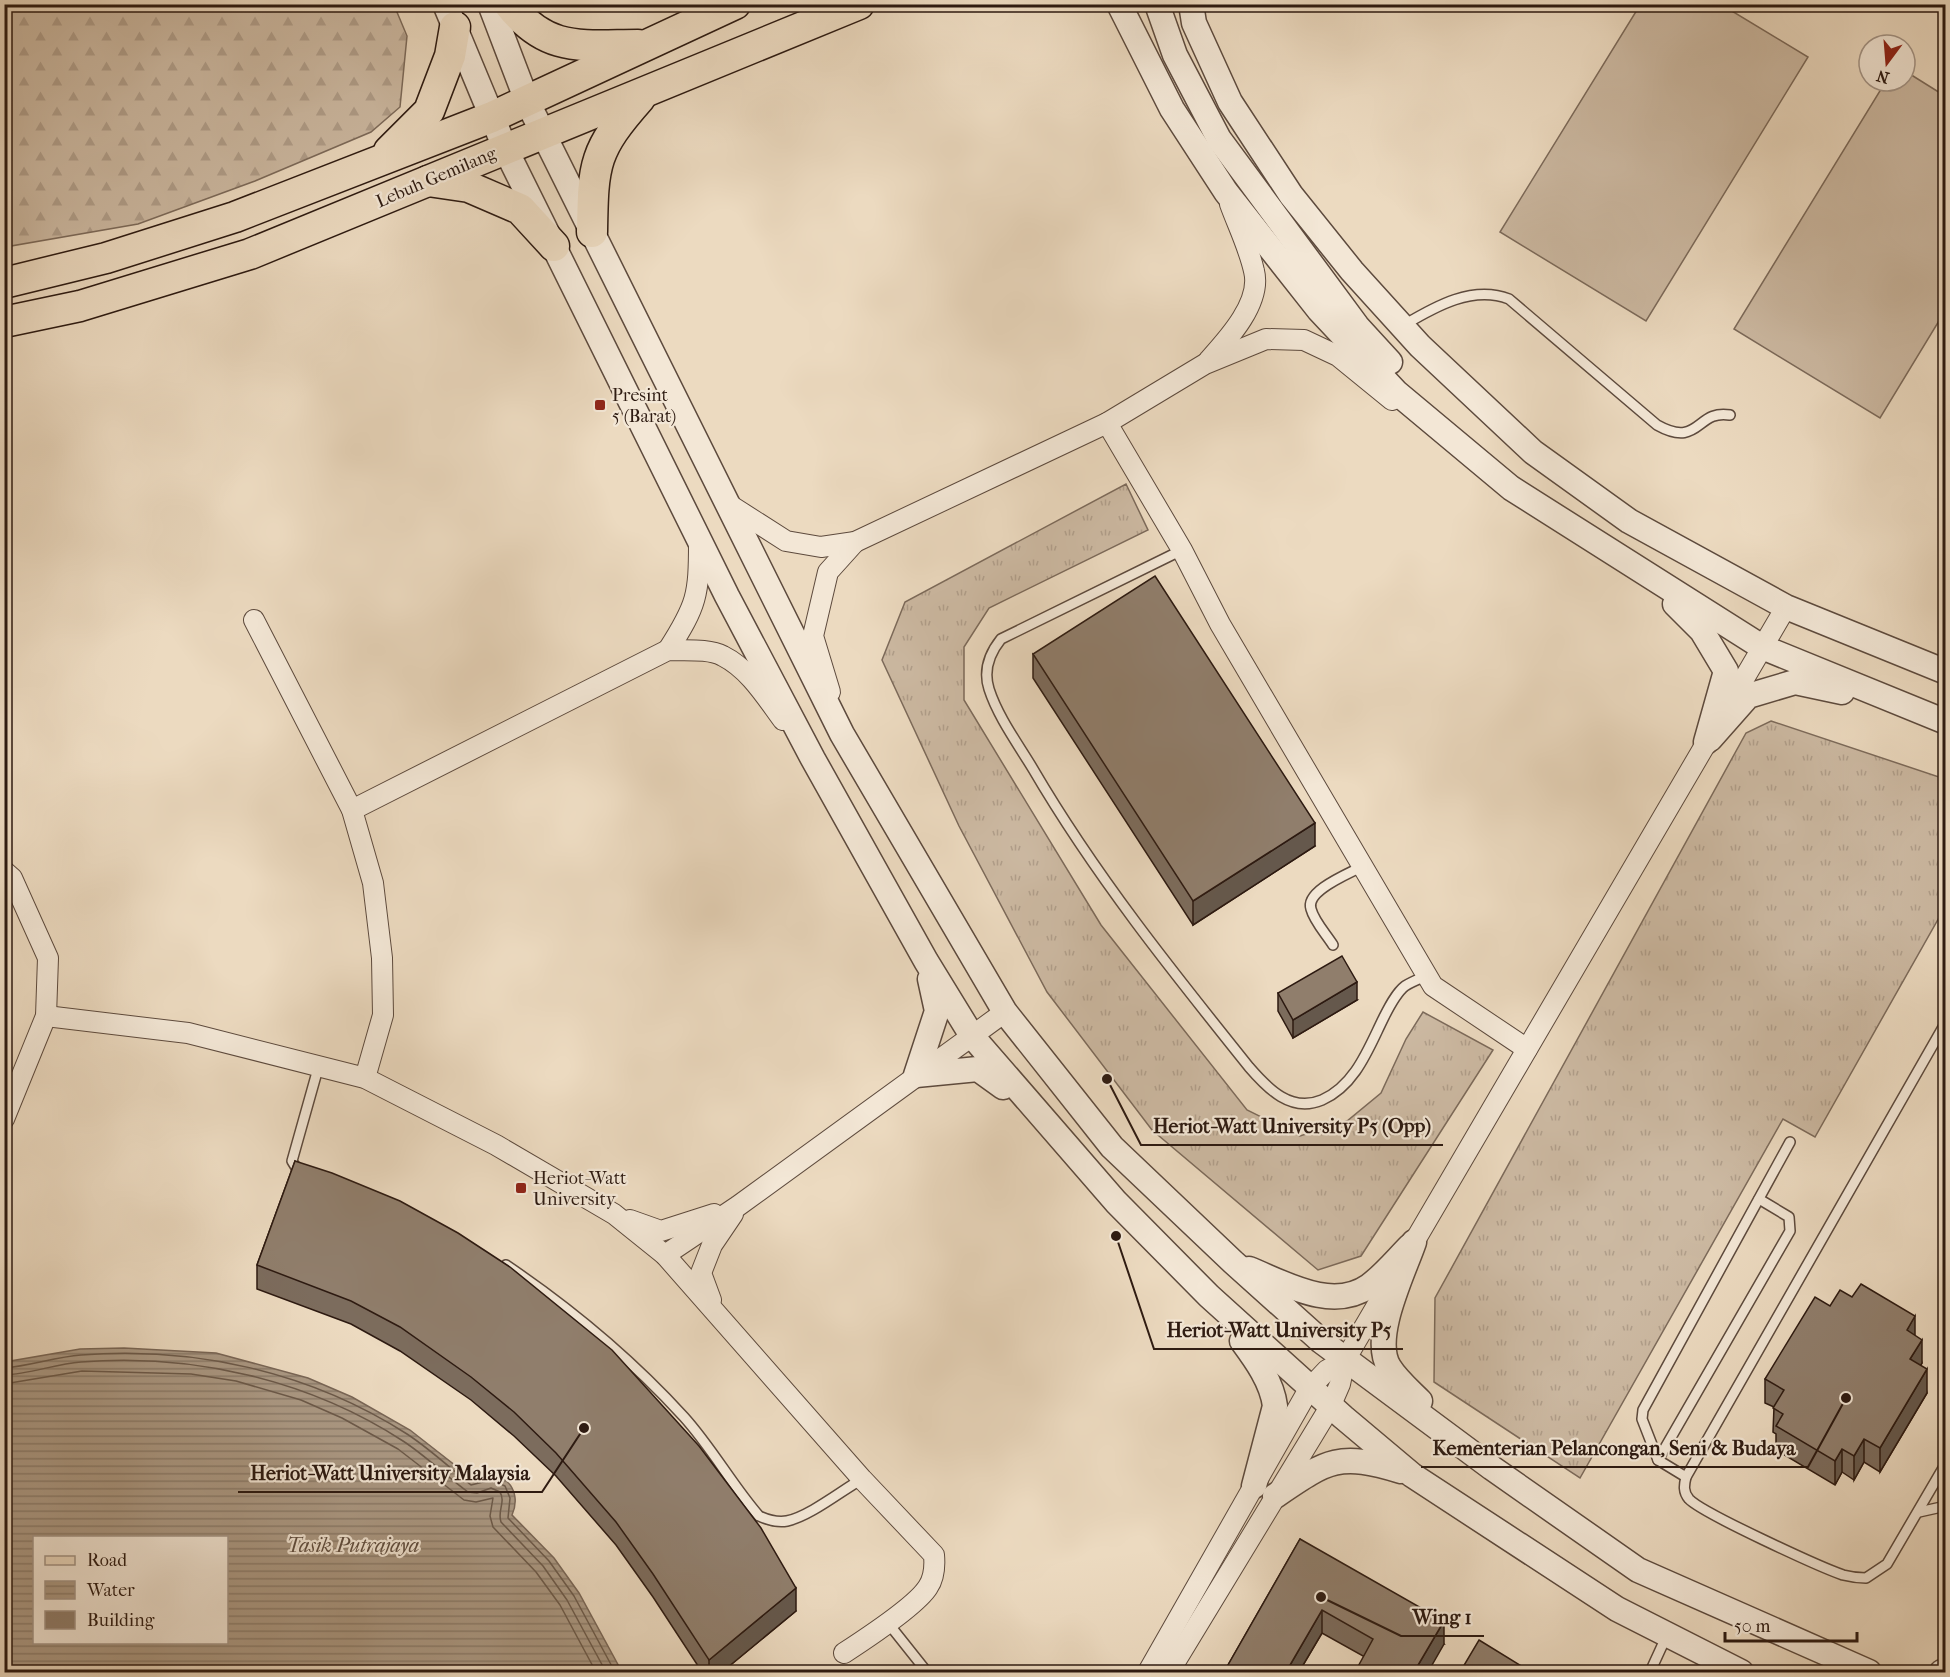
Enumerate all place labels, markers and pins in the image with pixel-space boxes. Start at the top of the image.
place label: Presint 5 (Barat) [612,385,676,427]
marker: Presint 5 (Barat) [593,398,607,412]
callout: Heriot-Watt University P5 (Opp) [1141,1107,1443,1145]
place label: Heriot-Watt University [533,1168,627,1210]
marker: Heriot-Watt University [514,1181,528,1195]
callout: Heriot-Watt University P5 [1154,1311,1403,1349]
callout: Kementerian Pelancongan, Seni & Budaya [1421,1429,1808,1467]
callout: Heriot-Watt University Malaysia [238,1454,542,1492]
callout: Wing 1 [1401,1598,1484,1636]

